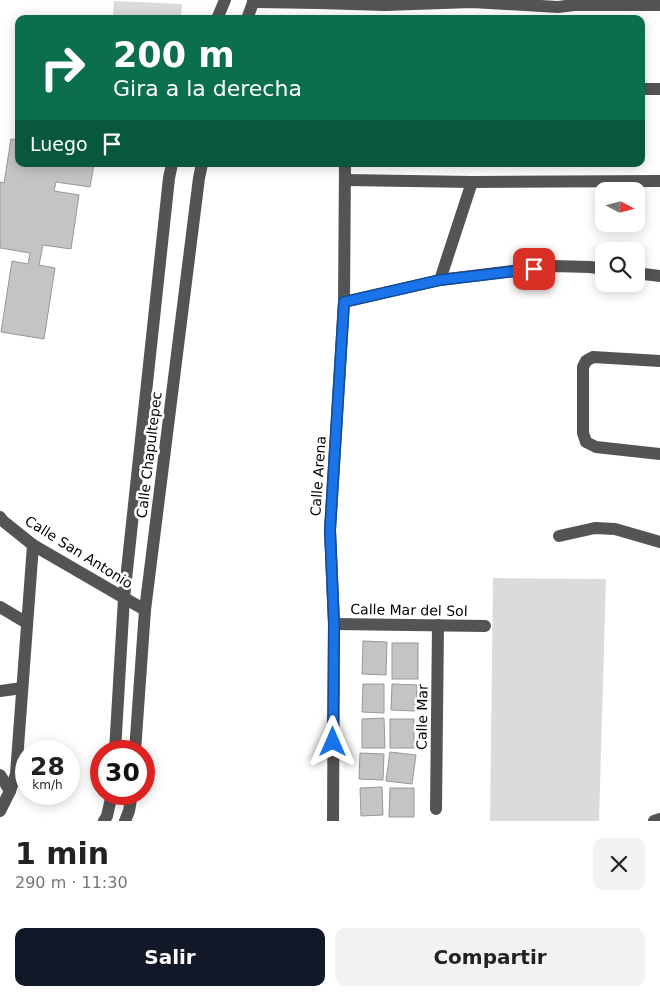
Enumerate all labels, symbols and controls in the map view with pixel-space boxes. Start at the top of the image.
icon: right [30,35,95,100]
text: 200 m [113,35,235,75]
text: Gira a la derecha [113,76,302,101]
icon: arrive [98,130,126,158]
text: Luego [30,133,88,155]
north arrow [595,182,645,232]
map controls [595,182,645,292]
button: search [595,242,645,292]
pin [513,248,555,290]
icon: arrive [520,255,548,283]
street label: Calle Chapultepec [133,391,165,519]
street label: Calle Arena [307,435,329,517]
street label: Calle San Antonio [22,512,136,592]
street label: Calle Mar del Sol [350,601,468,619]
street label: Calle Mar [413,684,431,750]
position arrow [306,715,358,767]
speed limit sign: 30 [90,740,155,805]
text: 28 [30,752,65,781]
text: km/h [32,778,63,792]
text: 1 min [15,836,109,871]
button: close [593,838,645,890]
text: 290 m · 11:30 [15,873,128,892]
button: Salir [15,928,325,986]
button: Compartir [335,928,645,986]

